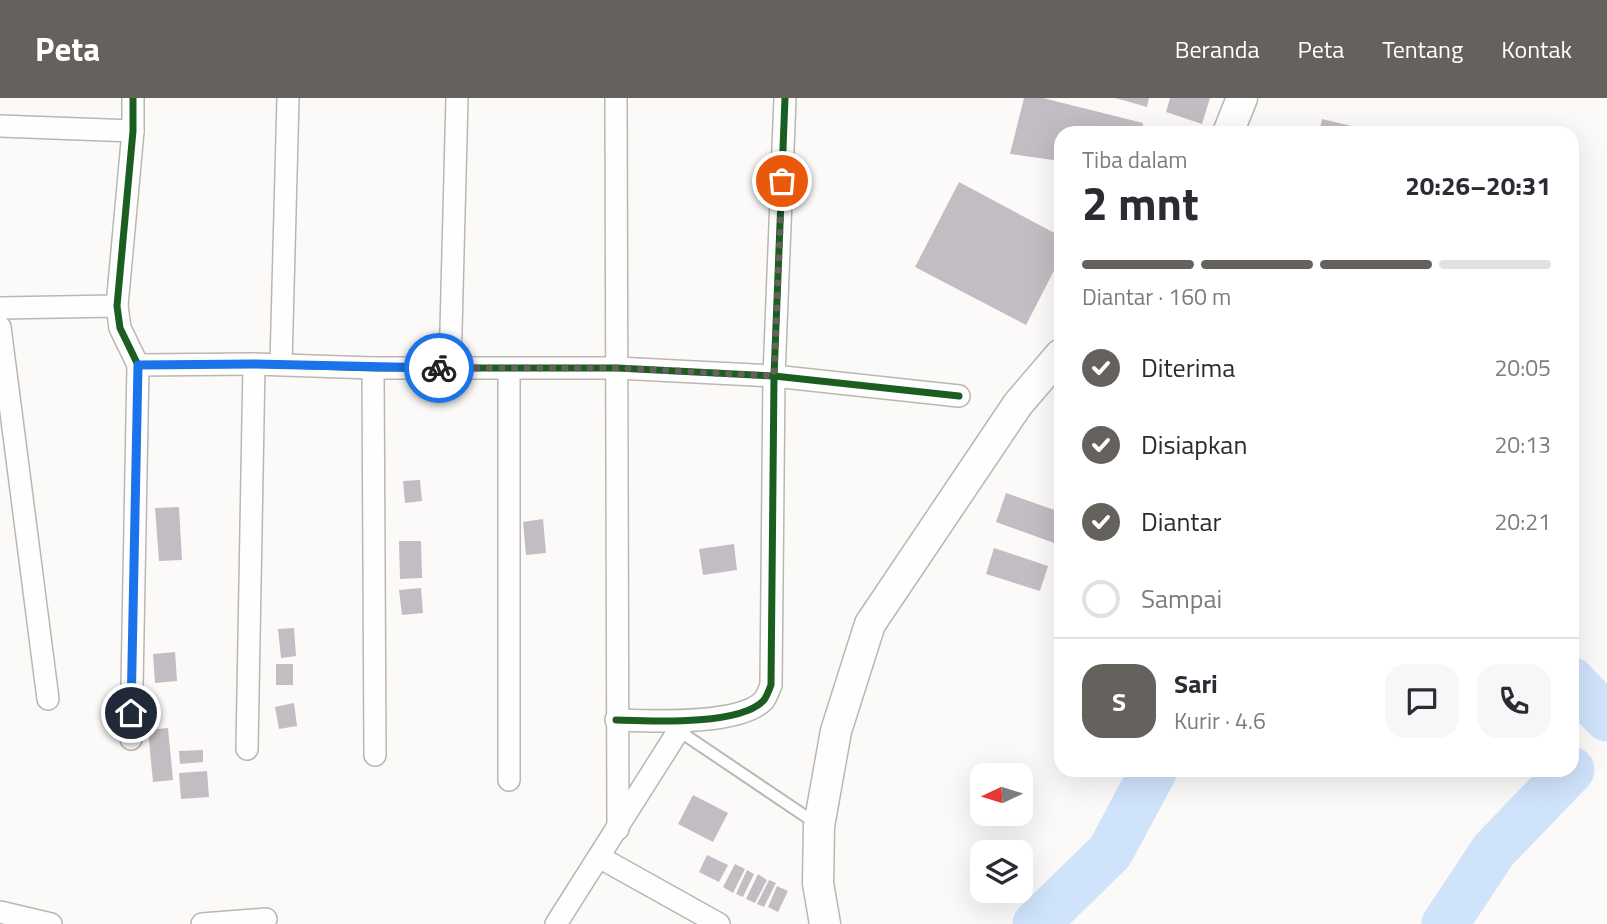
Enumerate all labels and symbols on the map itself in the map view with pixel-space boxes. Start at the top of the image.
pin [752,151,812,211]
courier [404,333,474,403]
pin [101,683,161,743]
north arrow [970,763,1032,826]

